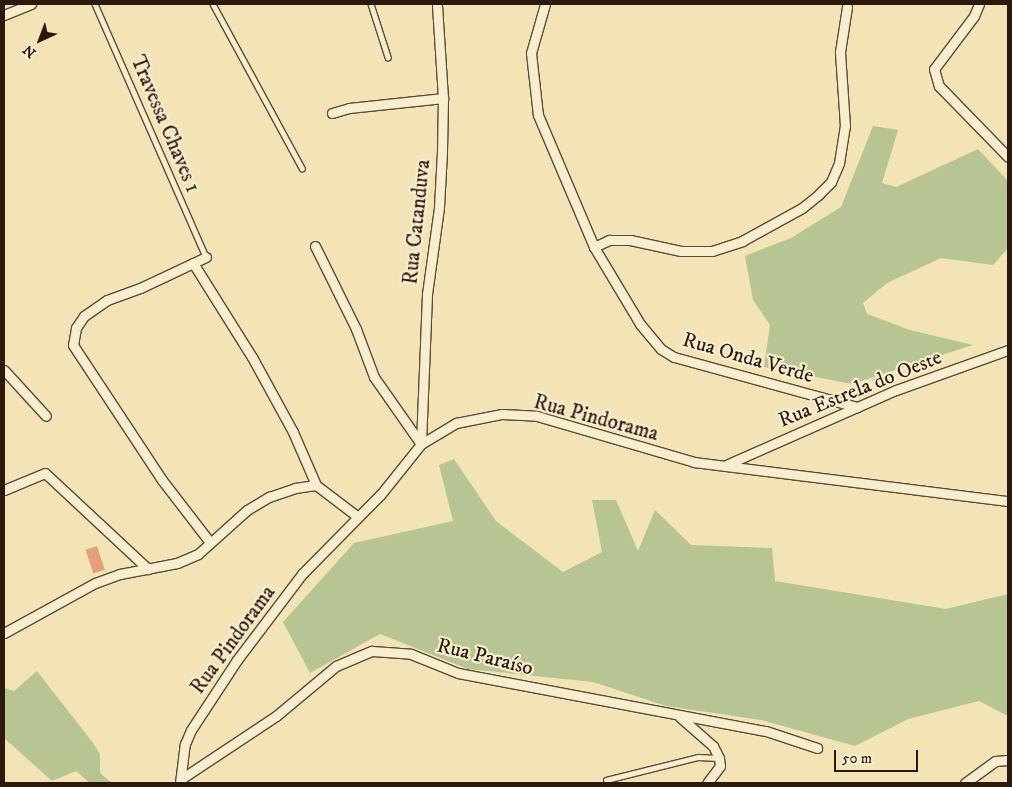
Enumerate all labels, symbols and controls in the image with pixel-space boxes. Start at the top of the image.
north arrow [15,15,65,65]
text: N [19,40,40,61]
street label: Travessa Chaves 1 [125,52,205,196]
street label: Rua Catanduva [398,158,436,286]
street label: Rua Onda Verde [680,327,816,389]
street label: Rua Estrela do Oeste [775,345,945,433]
street label: Rua Pindorama [531,389,661,447]
street label: Rua Pindorama [185,581,281,699]
street label: Rua Paraíso [434,633,536,681]
scale bar [837,740,921,772]
text: 50 m [842,749,872,768]

